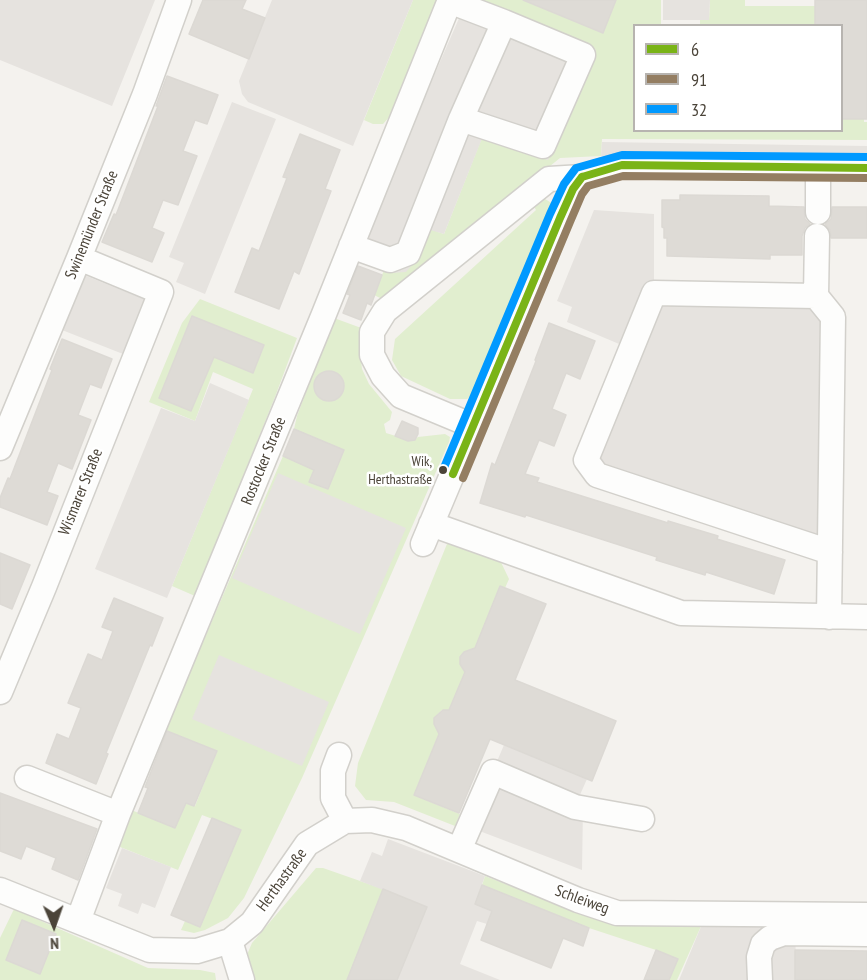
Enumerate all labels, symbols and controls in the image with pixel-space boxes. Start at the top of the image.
legend [633,24,843,132]
text: 6 [691,38,699,61]
text: 91 [691,68,707,91]
text: 32 [691,98,707,121]
street label: Swinemünder Straße [61,168,123,282]
street label: Rostocker Straße [238,414,290,508]
street label: Wismarer Straße [55,446,107,538]
place label: Wik, Herthastraße [368,454,432,486]
marker: Wik, Herthastraße [437,464,449,476]
street label: Herthastraße [253,845,311,915]
street label: Schleiweg [552,881,612,919]
north arrow [24,896,84,956]
text: N [50,934,59,954]

